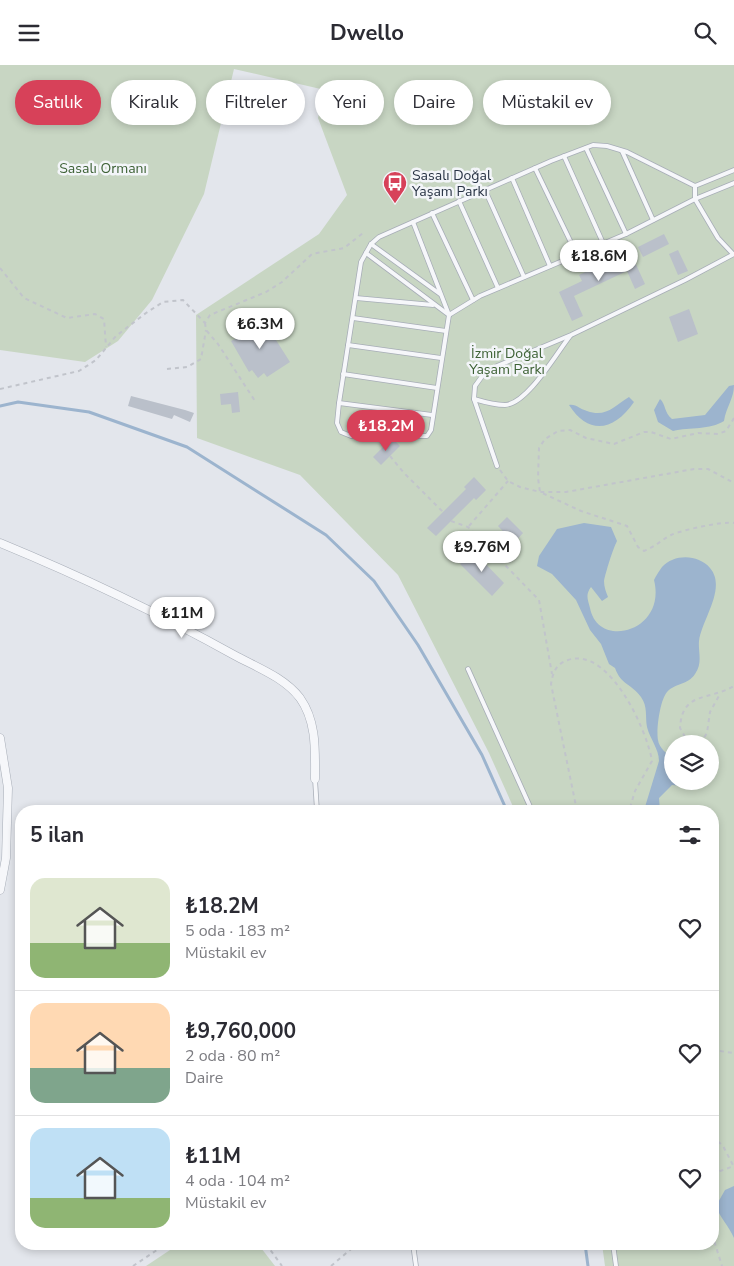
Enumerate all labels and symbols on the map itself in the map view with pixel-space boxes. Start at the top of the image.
park label: Sasalı Ormanı [59,159,147,178]
place label: Sasalı Doğal Yaşam Parkı [411,166,492,201]
bus stop icon: Sasalı Doğal Yaşam Parkı [382,170,408,204]
pin: ₺18.6M [558,239,640,282]
pin: ₺6.3M [225,307,295,350]
park label: İzmir Doğal Yaşam Parkı [468,344,545,379]
pin: ₺18.2M [345,409,427,452]
pin: ₺9.76M [441,531,523,573]
pin: ₺11M [152,597,212,639]

